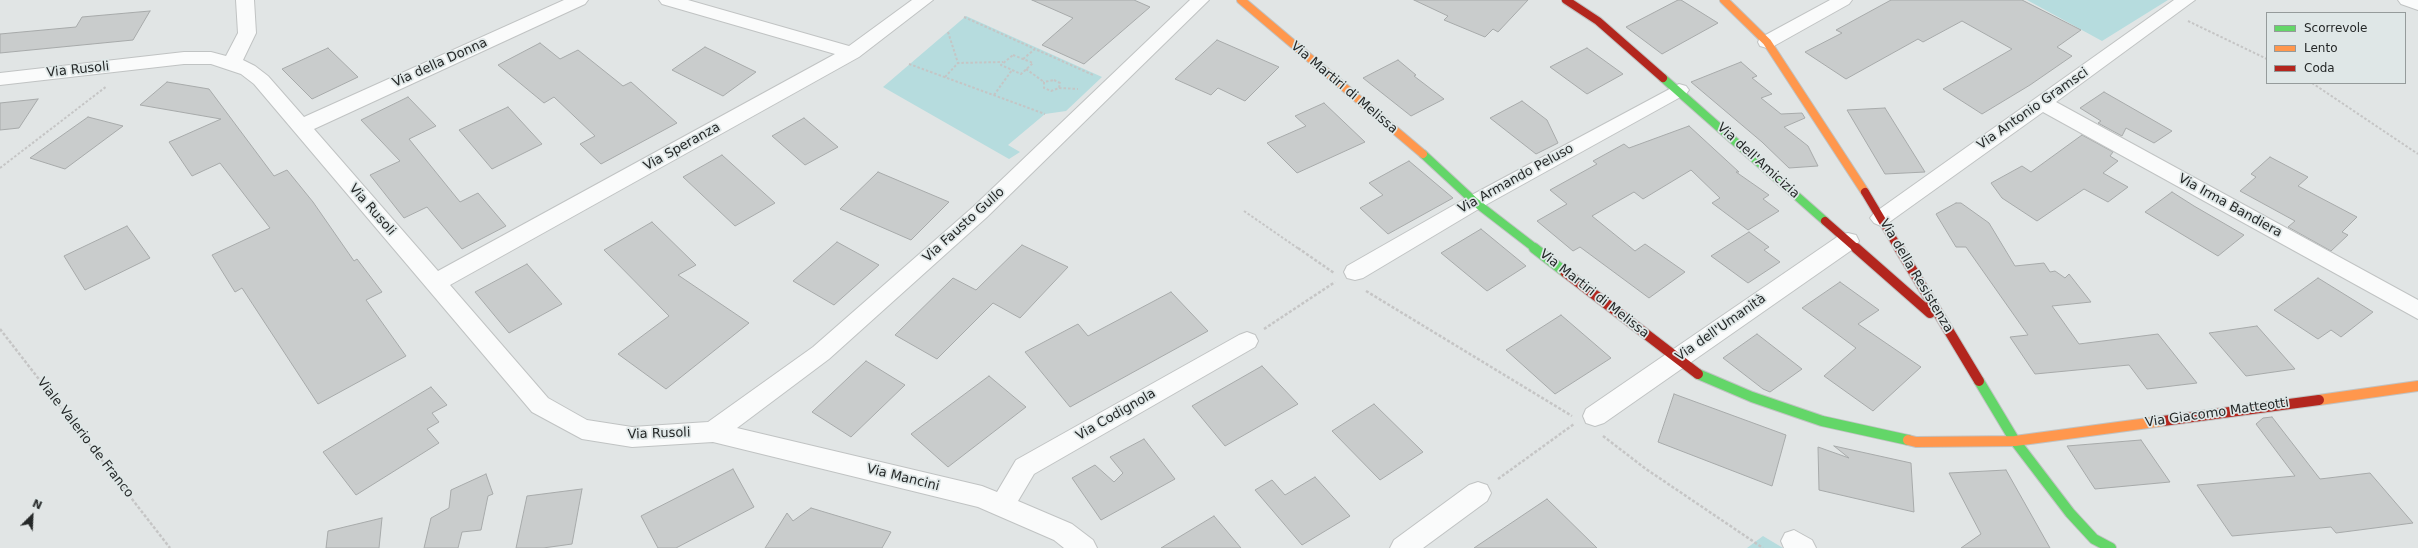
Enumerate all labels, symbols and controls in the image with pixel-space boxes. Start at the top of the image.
legend [2266,12,2406,84]
text: Scorrevole [2304,21,2368,35]
street label: Via della Donna [390,35,490,91]
street label: Via Martiri di Melissa [1287,39,1401,137]
text: Lento [2304,41,2338,55]
street label: Via Rusoli [46,59,110,81]
text: Coda [2304,61,2335,75]
street label: Via Antonio Gramsci [1974,65,2092,153]
street label: Via Speranza [641,120,723,174]
street label: Via dell'Amicizia [1714,120,1802,202]
street label: Via Armando Peluso [1456,141,1576,217]
street label: Via Irma Bandiera [2175,171,2285,241]
street label: Via Rusoli [345,181,399,239]
street label: Via Fausto Gullo [920,184,1008,266]
street label: Via della Resistenza [1876,216,1956,336]
street label: Via Martiri di Melissa [1536,246,1652,342]
street label: Via dell'Umanità [1673,291,1769,365]
street label: Viale Valerio de Franco [33,375,137,501]
street label: Via Codignola [1073,386,1159,444]
street label: Via Giacomo Matteotti [2144,395,2290,431]
street label: Via Rusoli [627,425,691,443]
street label: Via Mancini [865,461,941,495]
north arrow [12,496,52,536]
text: N [30,497,44,512]

